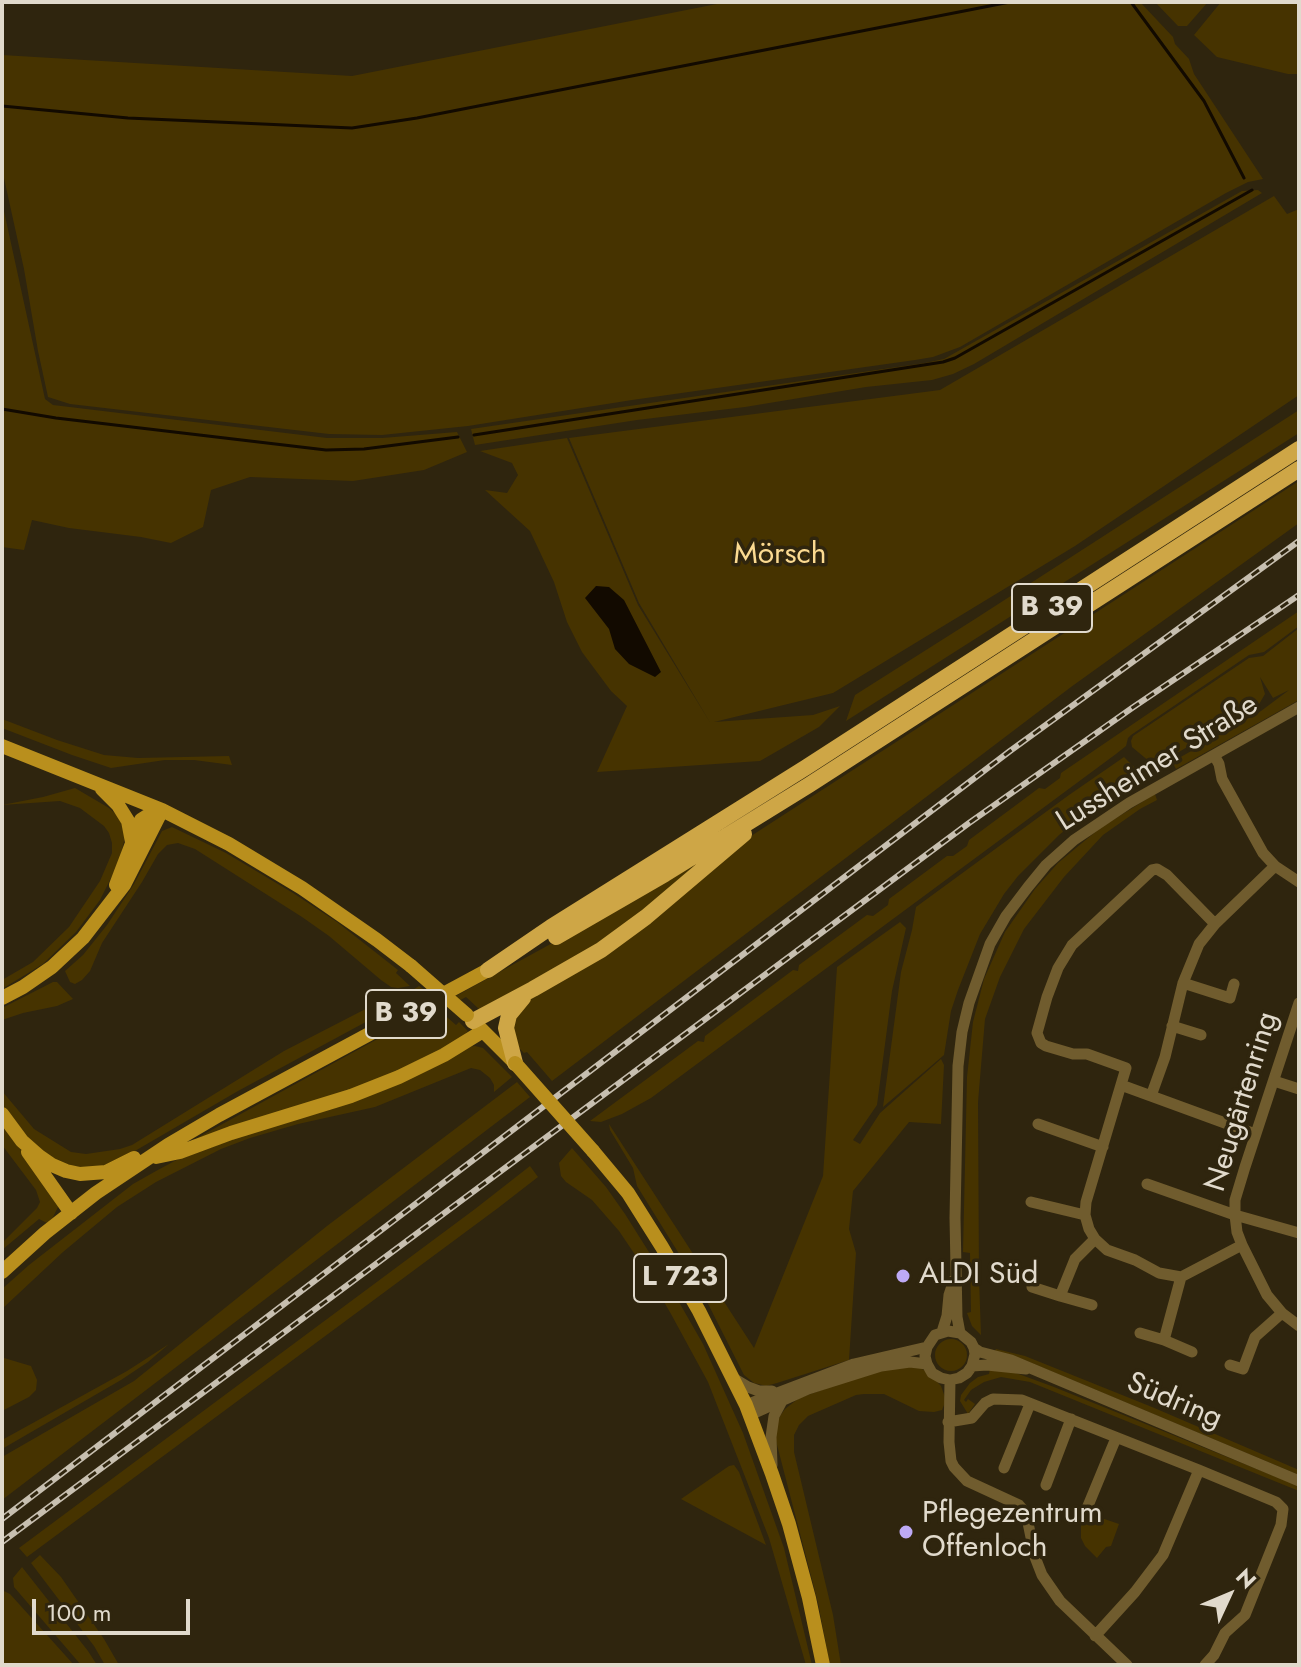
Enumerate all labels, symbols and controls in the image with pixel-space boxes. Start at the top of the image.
park label: Mörsch [733,538,827,574]
road number: B 39 [1012,584,1092,632]
street label: Lussheimer Straße [1051,688,1265,840]
road number: B 39 [366,990,446,1038]
street label: Neugärtenring [1199,1008,1287,1196]
road number: L 723 [634,1254,726,1302]
place label: ALDI Süd [919,1258,1038,1294]
marker: ALDI Süd [894,1267,912,1285]
street label: Südring [1121,1366,1227,1438]
place label: Pflegezentrum Offenloch [922,1497,1103,1568]
marker: Pflegezentrum Offenloch [897,1523,915,1541]
north arrow [1189,1555,1269,1635]
text: N [1229,1561,1264,1596]
scale bar [36,1583,194,1633]
text: 100 m [46,1595,112,1630]

